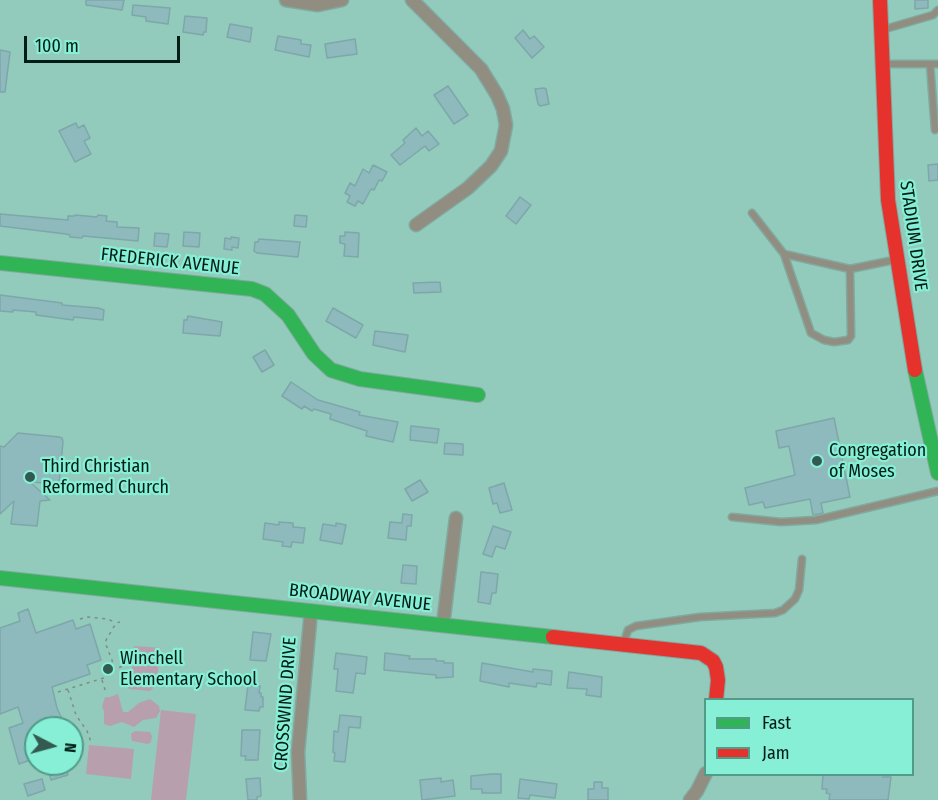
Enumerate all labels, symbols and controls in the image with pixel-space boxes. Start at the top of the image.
scale bar [27,24,183,62]
text: 100 m [35,35,79,57]
street label: STADIUM DRIVE [895,180,931,292]
street label: FREDERICK AVENUE [100,244,240,280]
place label: Congregation of Moses [829,440,926,482]
marker: Congregation of Moses [810,454,824,468]
place label: Third Christian Reformed Church [42,456,169,498]
marker: Third Christian Reformed Church [23,470,37,484]
street label: BROADWAY AVENUE [288,580,432,616]
street label: CROSSWIND DRIVE [271,636,301,772]
place label: Winchell Elementary School [120,648,257,690]
marker: Winchell Elementary School [101,662,115,676]
legend [704,698,914,776]
text: Fast [762,712,791,734]
north arrow [24,716,84,776]
text: N [60,742,80,753]
text: Jam [762,742,790,764]

